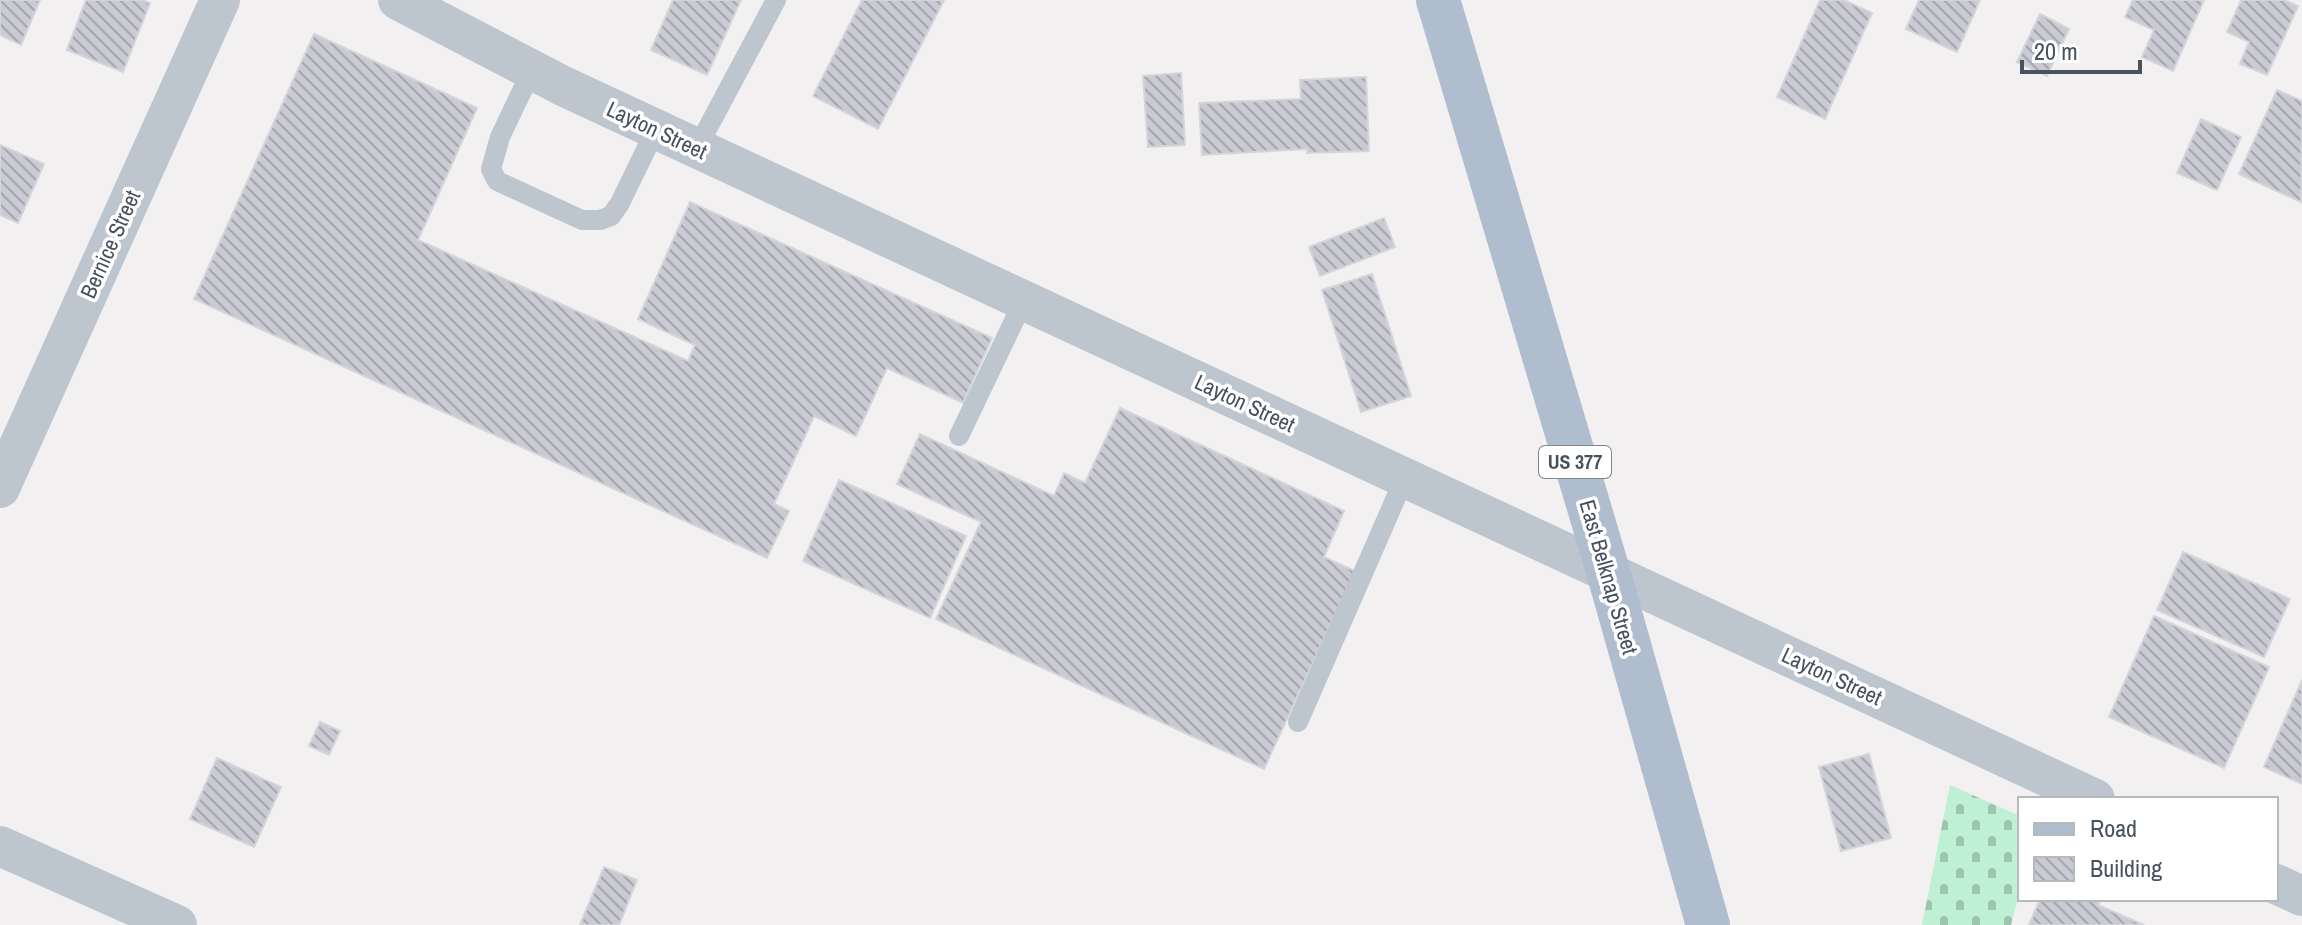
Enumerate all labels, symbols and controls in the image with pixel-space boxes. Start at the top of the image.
scale bar [2022,24,2140,74]
text: 20 m [2034,35,2078,67]
street label: Layton Street [602,94,712,166]
street label: Bernice Street [73,185,147,303]
street label: Layton Street [1190,367,1300,439]
road number: US 377 [1539,446,1611,478]
street label: East Belknap Street [1573,496,1645,658]
street label: Layton Street [1777,640,1887,712]
legend [2018,797,2278,901]
text: Road [2090,812,2137,844]
text: Building [2090,852,2162,884]

